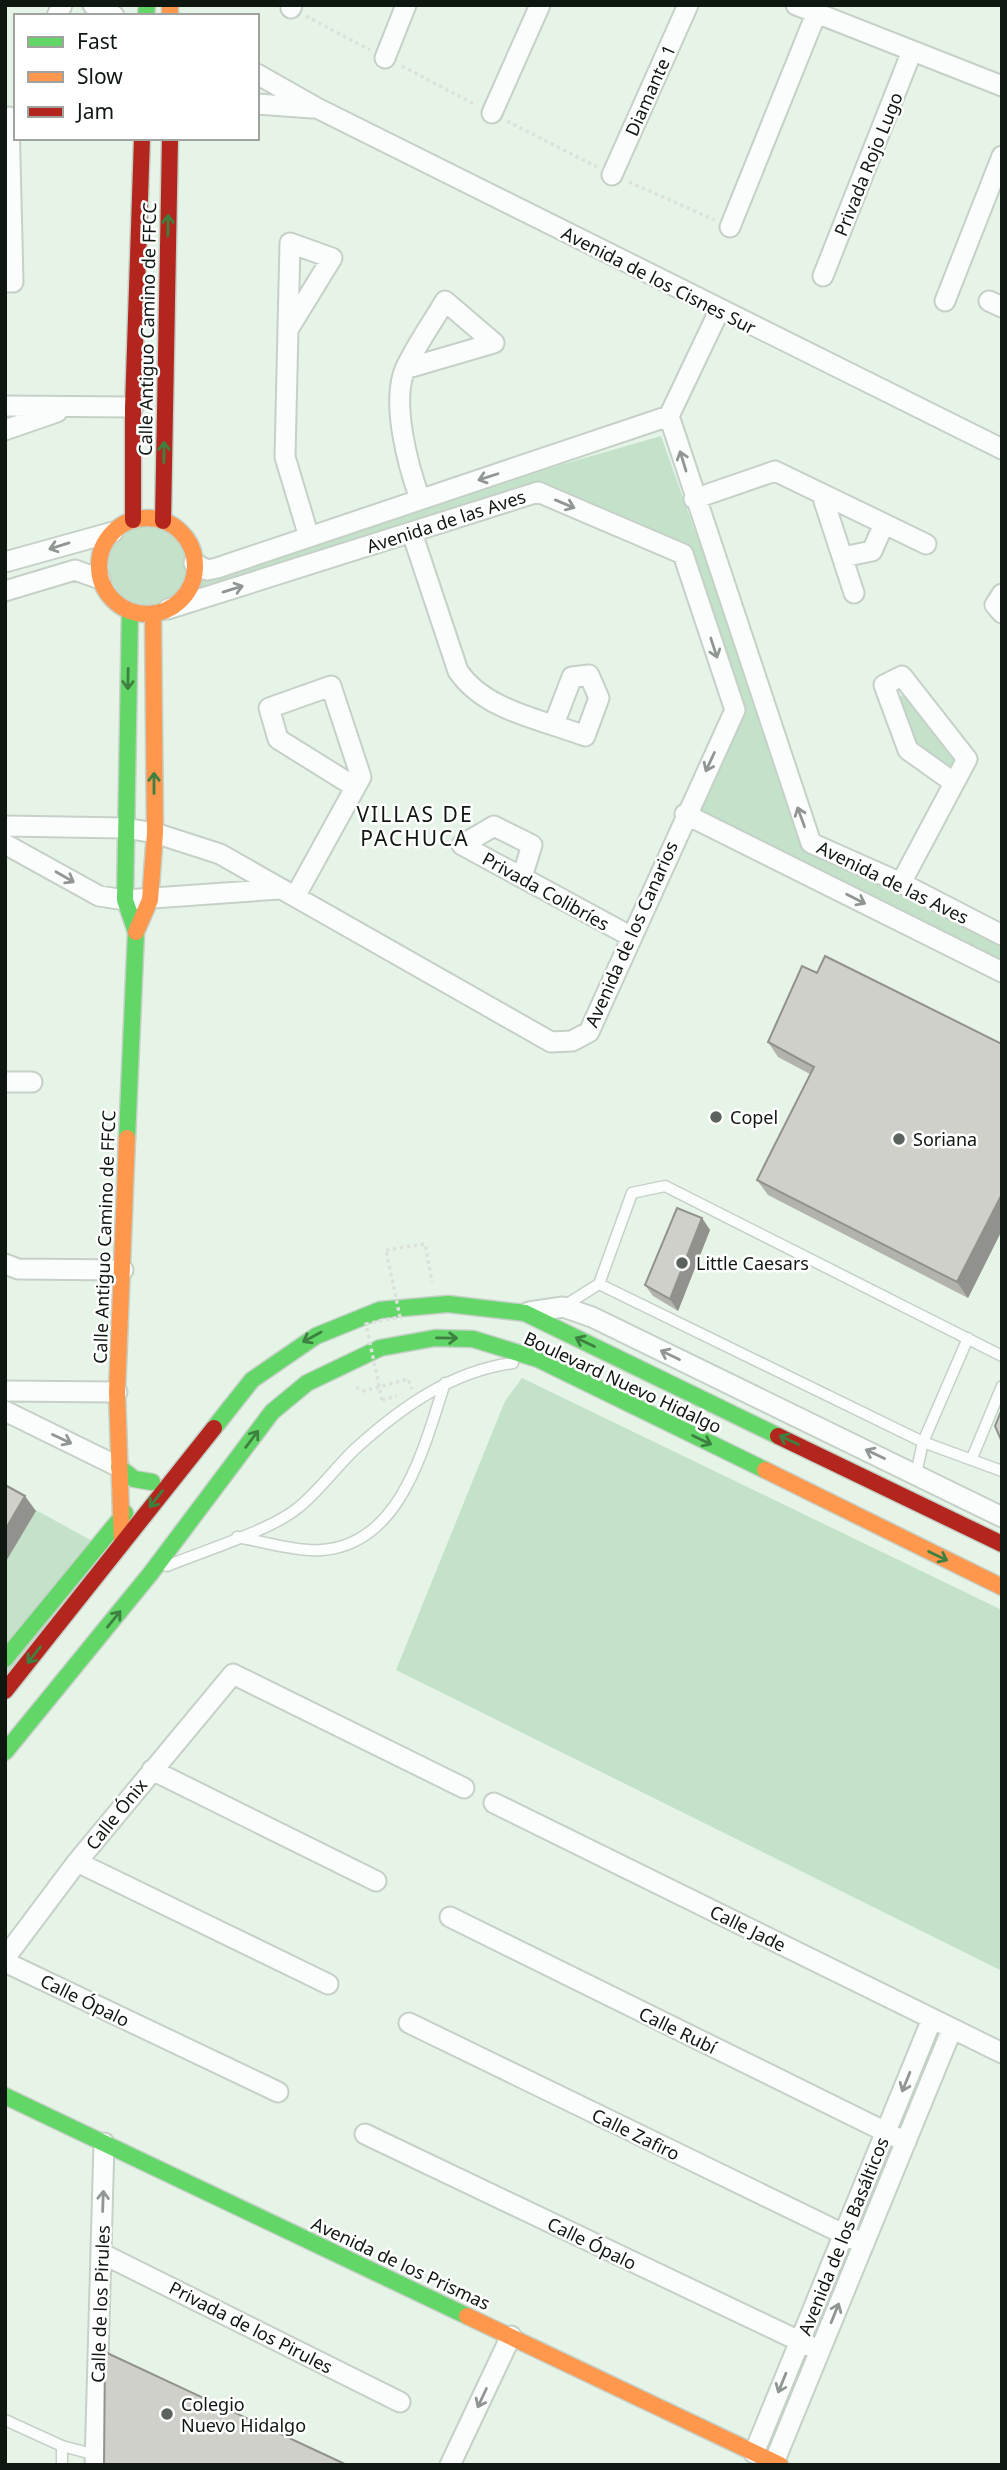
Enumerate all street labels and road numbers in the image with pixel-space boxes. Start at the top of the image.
street label: Diamante 1 [619,41,681,139]
street label: Privada Rojo Lugo [828,89,908,239]
street label: Calle Antiguo Camino de FFCC [133,202,161,456]
street label: Avenida de los Cisnes Sur [558,221,761,340]
street label: Avenida de las Aves [363,484,529,558]
street label: Avenida de las Aves [813,835,973,929]
street label: Avenida de los Canarios [579,837,683,1031]
street label: Privada Colibríes [478,846,614,936]
street label: Calle Antiguo Camino de FFCC [88,1110,120,1364]
street label: Boulevard Nuevo Hidalgo [520,1326,726,1438]
street label: Calle Ónix [80,1773,152,1855]
street label: Calle Jade [706,1899,790,1957]
street label: Calle Ópalo [36,1968,134,2032]
street label: Calle Rubí [635,2001,721,2059]
street label: Calle Zafiro [588,2102,684,2166]
street label: Avenida de los Basálticos [792,2133,894,2339]
street label: Avenida de los Prismas [308,2211,494,2315]
street label: Calle Ópalo [543,2211,641,2275]
street label: Calle de los Pirules [85,2225,115,2383]
street label: Privada de los Pirules [165,2275,337,2379]

